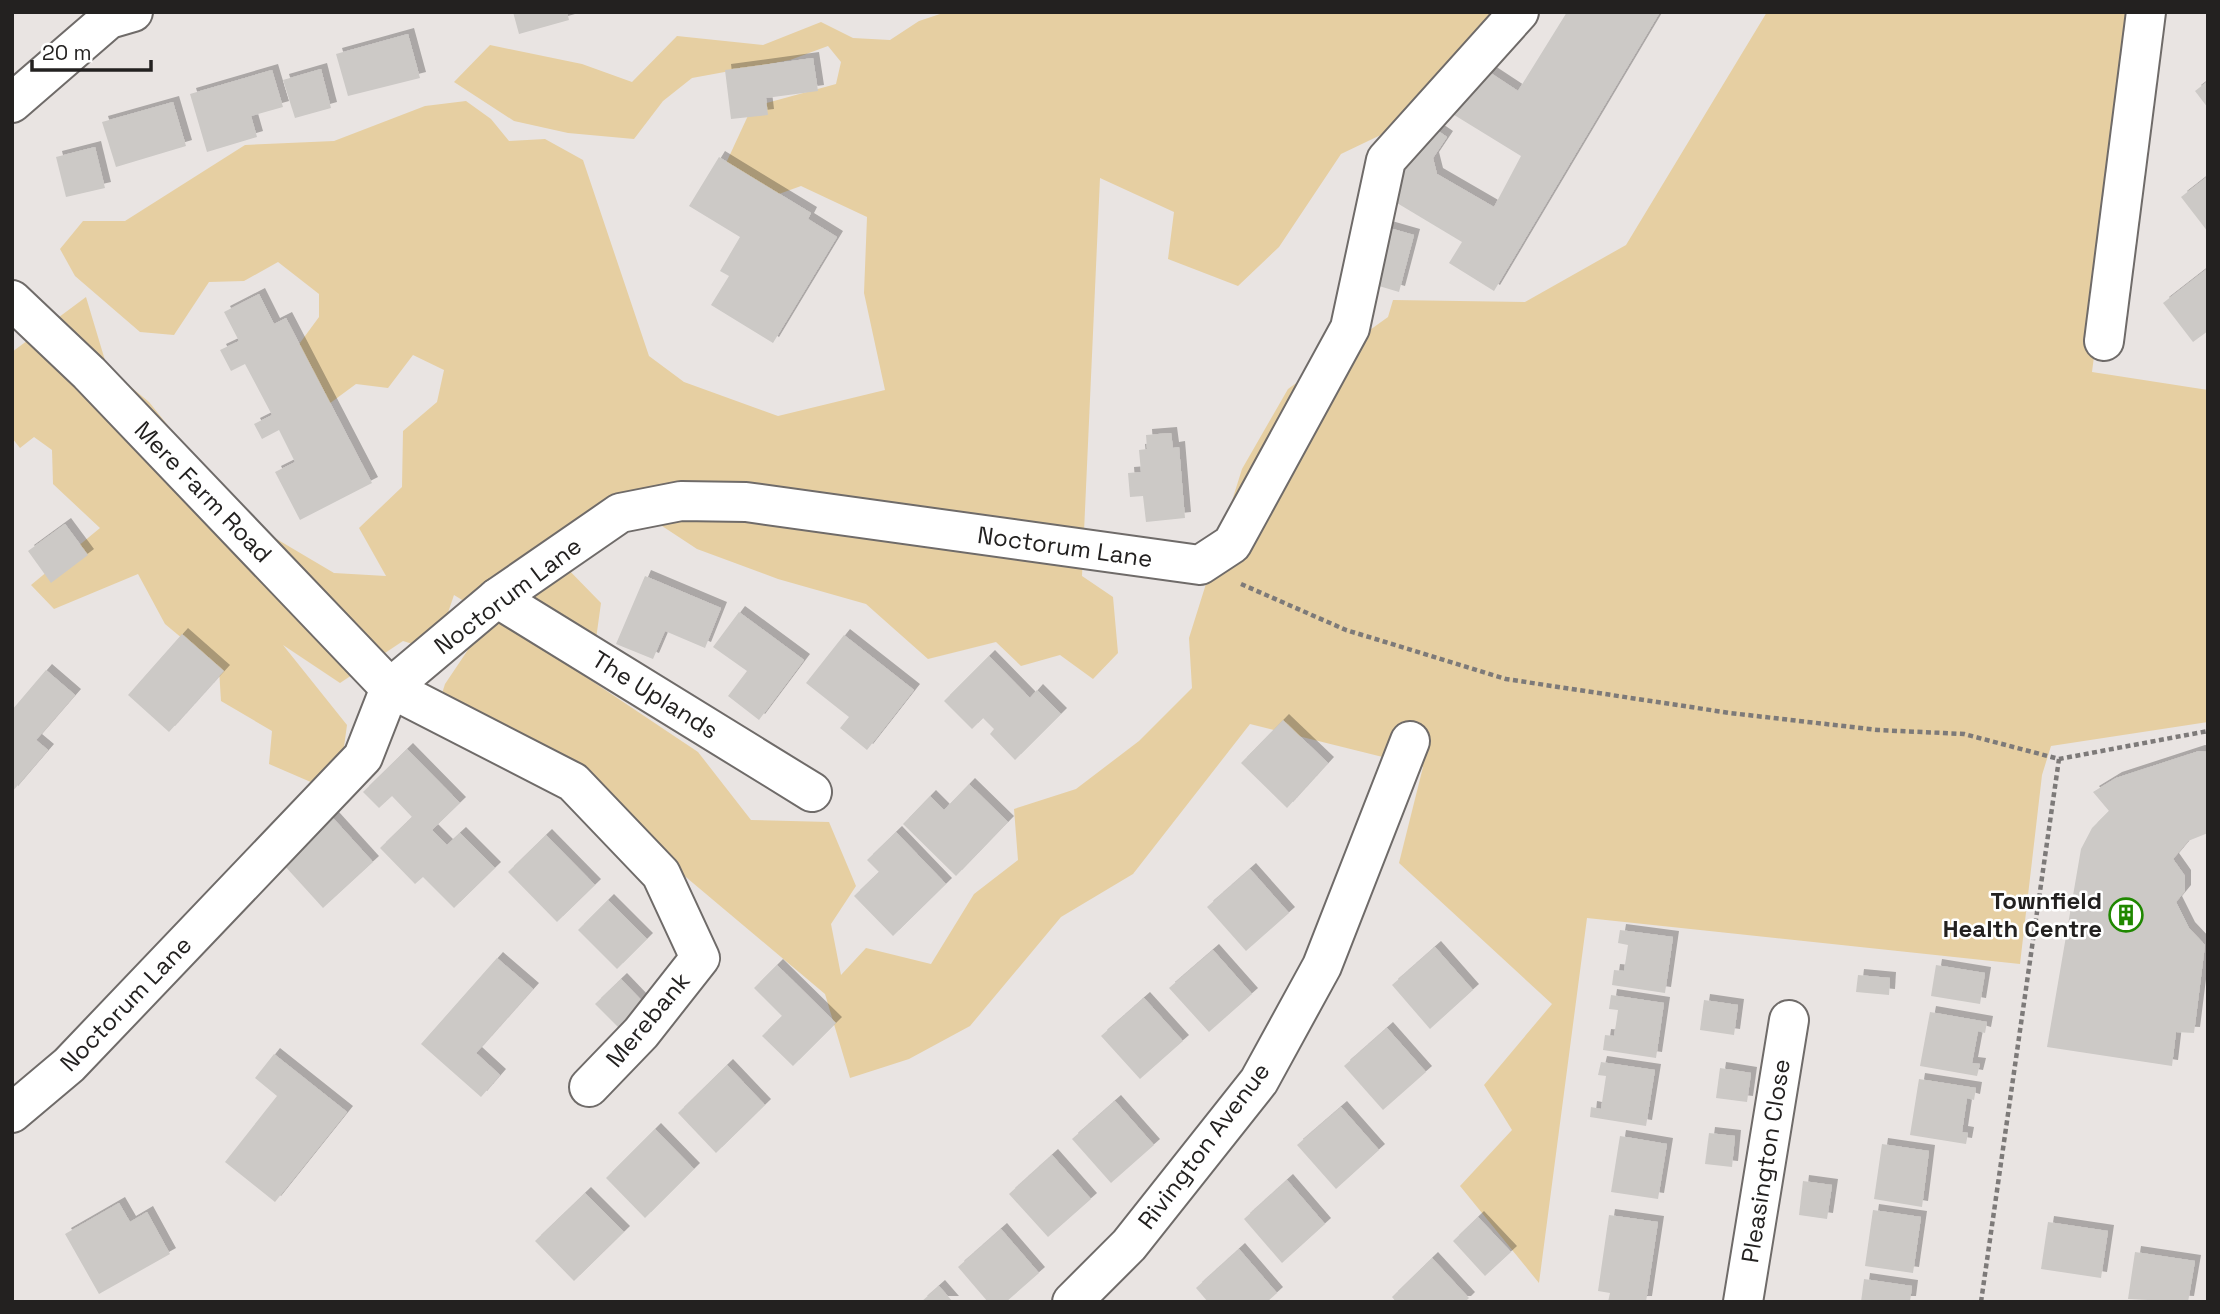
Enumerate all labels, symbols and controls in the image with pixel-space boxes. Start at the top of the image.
scale bar [32,28,150,72]
text: 20 m [42,39,92,66]
street label: Mere Farm Road [128,414,279,569]
street label: Noctorum Lane [976,519,1155,574]
street label: Noctorum Lane [428,530,587,661]
street label: The Uplands [586,644,724,746]
place label: Townfield Health Centre [1943,885,2102,944]
building icon: Townfield Health Centre [2107,896,2145,934]
street label: Noctorum Lane [53,929,198,1078]
street label: Merebank [599,966,696,1074]
street label: Rivington Avenue [1131,1056,1276,1235]
street label: Pleasington Close [1734,1057,1797,1265]

